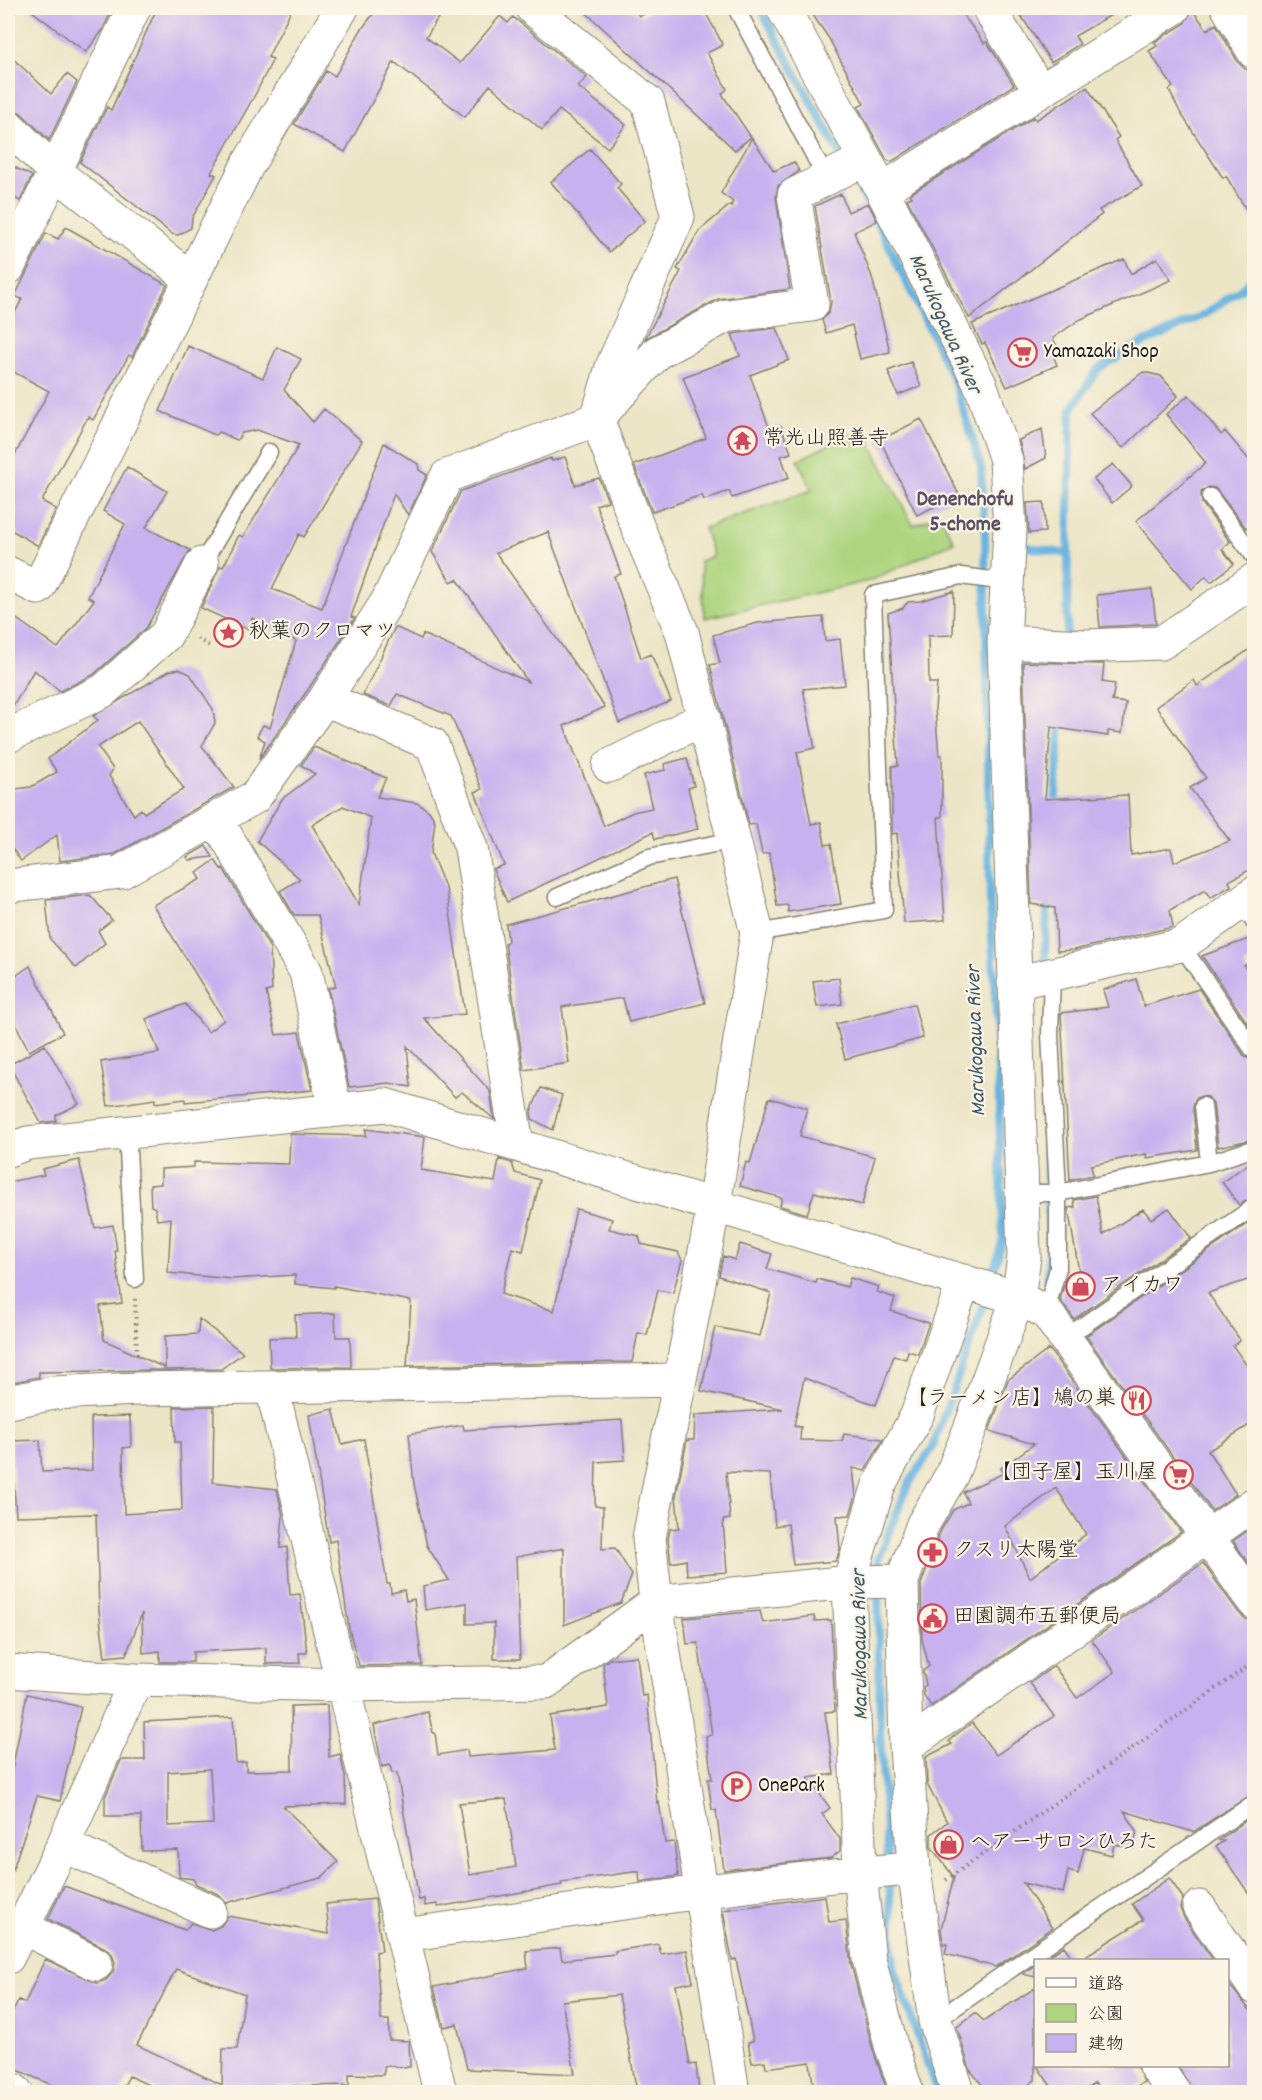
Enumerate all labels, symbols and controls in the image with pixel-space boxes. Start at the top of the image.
water label: Marukogawa River [899,249,990,402]
supermarket icon: Yamazaki Shop [1007,337,1039,369]
place label: Yamazaki Shop [1044,338,1159,368]
temple icon: 常光山照善寺 [726,424,758,456]
place label: 常光山照善寺 [763,425,889,455]
district label: Denenchofu 5-chome [917,485,1013,541]
place icon: 秋葉のクロマツ [212,617,244,649]
place label: 秋葉のクロマツ [249,618,396,648]
water label: Marukogawa River [959,962,995,1117]
shop icon: アイカワ [1064,1271,1096,1303]
place label: アイカワ [1101,1272,1184,1302]
restaurant icon: 【ラーメン店】鳩の巣 [1121,1384,1153,1416]
place label: 【ラーメン店】鳩の巣 [906,1385,1116,1415]
supermarket icon: 【団子屋】玉川屋 [1163,1458,1195,1490]
place label: 【団子屋】玉川屋 [990,1459,1158,1489]
pharmacy icon: クスリ太陽堂 [916,1536,948,1568]
place label: クスリ太陽堂 [953,1537,1079,1567]
water label: Marukogawa River [844,1566,878,1721]
public building icon: 田園調布五郵便局 [916,1602,948,1634]
place label: 田園調布五郵便局 [953,1603,1121,1633]
parking icon: OnePark [721,1771,753,1803]
place label: OnePark [758,1772,825,1802]
shop icon: ヘアーサロンひろた [933,1828,965,1860]
place label: ヘアーサロンひろた [970,1829,1159,1859]
legend [1034,1959,1229,2067]
text: 道路 [1088,1973,1124,1998]
text: 公園 [1088,2003,1124,2028]
text: 建物 [1088,2033,1124,2058]

